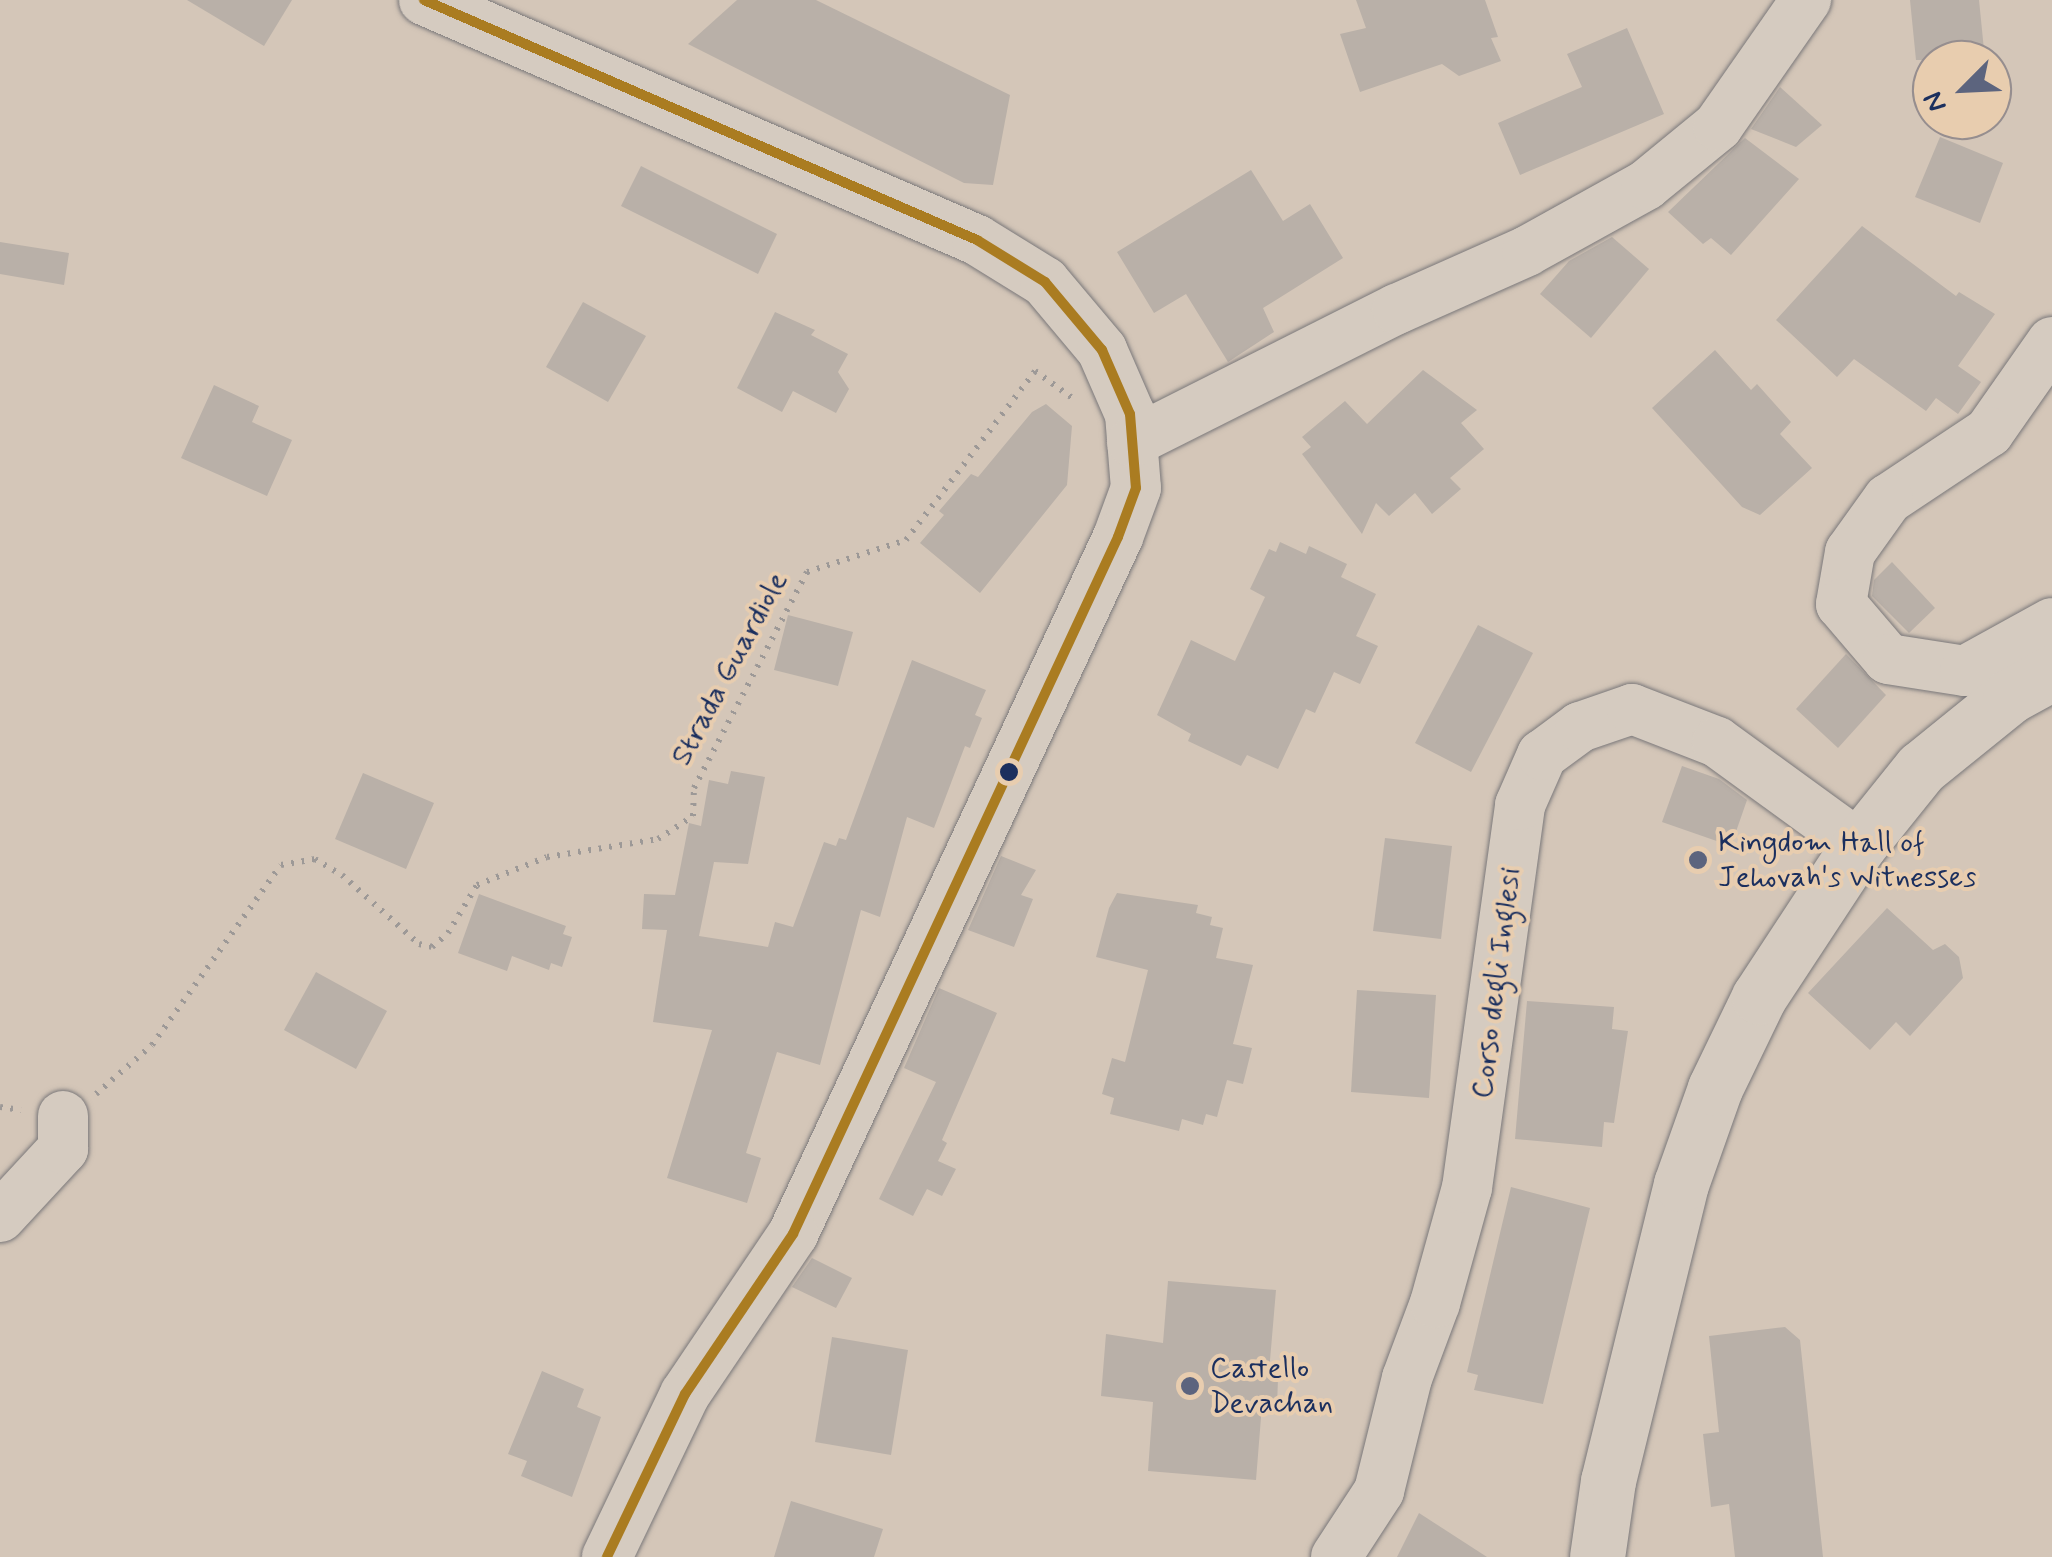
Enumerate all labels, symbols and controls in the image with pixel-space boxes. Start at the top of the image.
north arrow [1912,40,2012,140]
text: N [1915,86,1957,118]
street label: Strada Guardiole [665,567,795,771]
unlabelled marker [999,762,1019,782]
place label: Kingdom Hall of Jehovah's Witnesses [1718,825,1984,896]
marker: Kingdom Hall of Jehovah's Witnesses [1687,849,1709,871]
street label: Corso degli Inglesi [1465,865,1529,1101]
place label: Castello Devachan [1210,1351,1333,1422]
marker: Castello Devachan [1179,1375,1201,1397]

